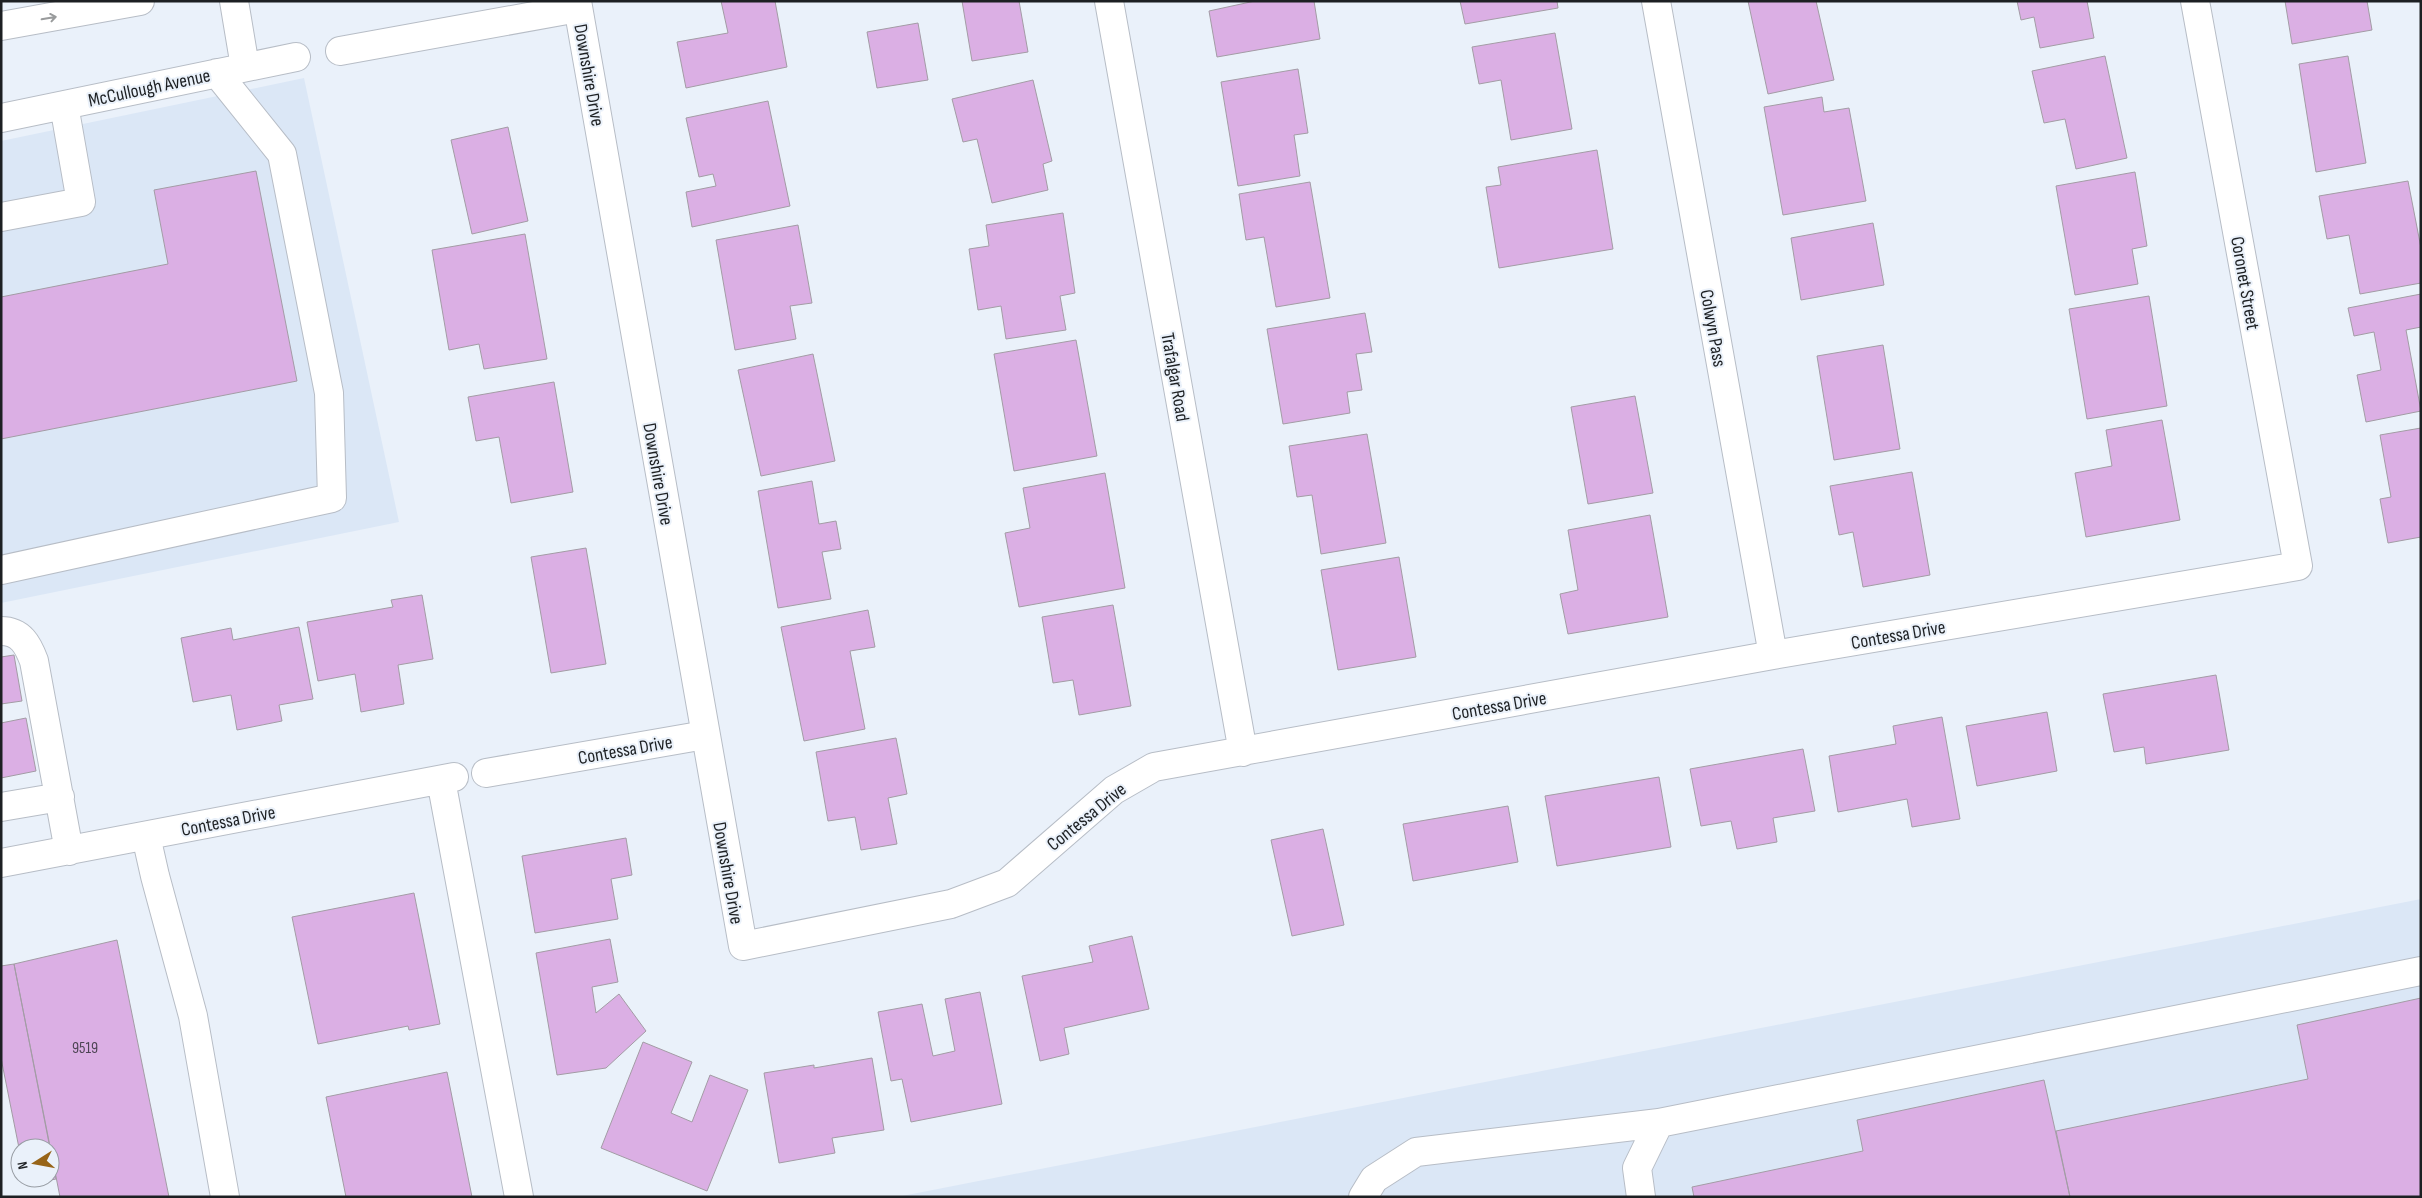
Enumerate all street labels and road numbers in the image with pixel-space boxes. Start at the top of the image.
street label: Downshire Drive [568,22,609,128]
street label: McCullough Avenue [86,64,212,113]
street label: Coronet Street [2225,235,2264,332]
street label: Colwyn Pass [1694,288,1731,369]
street label: Trafalgar Road [1155,331,1194,423]
street label: Downshire Drive [637,421,678,527]
street label: Contessa Drive [1849,616,1947,655]
street label: Contessa Drive [1450,687,1548,726]
street label: Contessa Drive [576,731,674,770]
street label: Contessa Drive [1043,778,1131,856]
street label: Contessa Drive [179,801,277,842]
street label: Downshire Drive [707,820,748,926]

